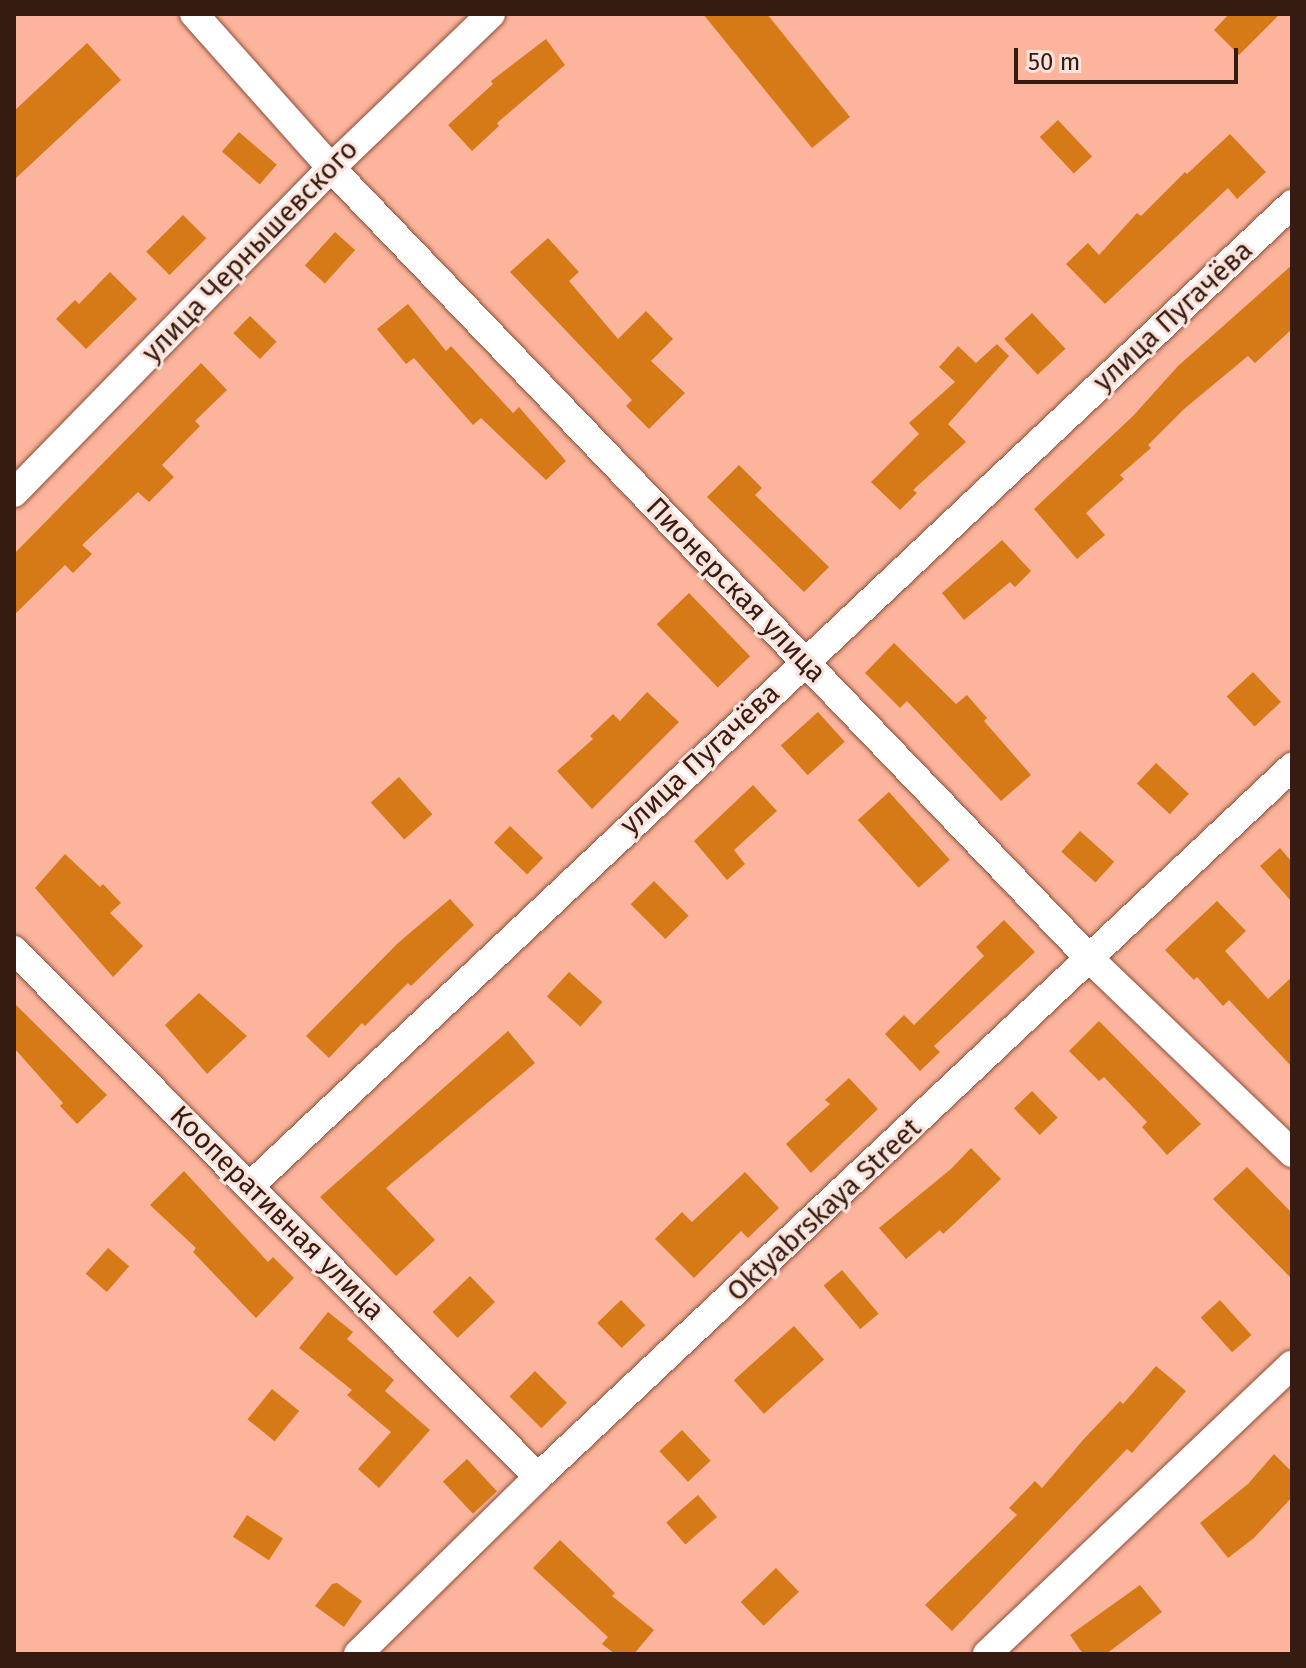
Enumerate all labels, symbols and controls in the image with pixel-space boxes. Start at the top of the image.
scale bar [1018,32,1242,82]
text: 50 m [1028,48,1080,76]
street label: улица Чернышевского [135,133,365,369]
street label: улица Пугачёва [1086,234,1260,398]
street label: Пионерская улица [639,491,833,689]
street label: улица Пугачёва [613,677,787,841]
street label: Кооперативная улица [163,1099,391,1327]
street label: Oktyabrskaya Street [720,1111,928,1309]

